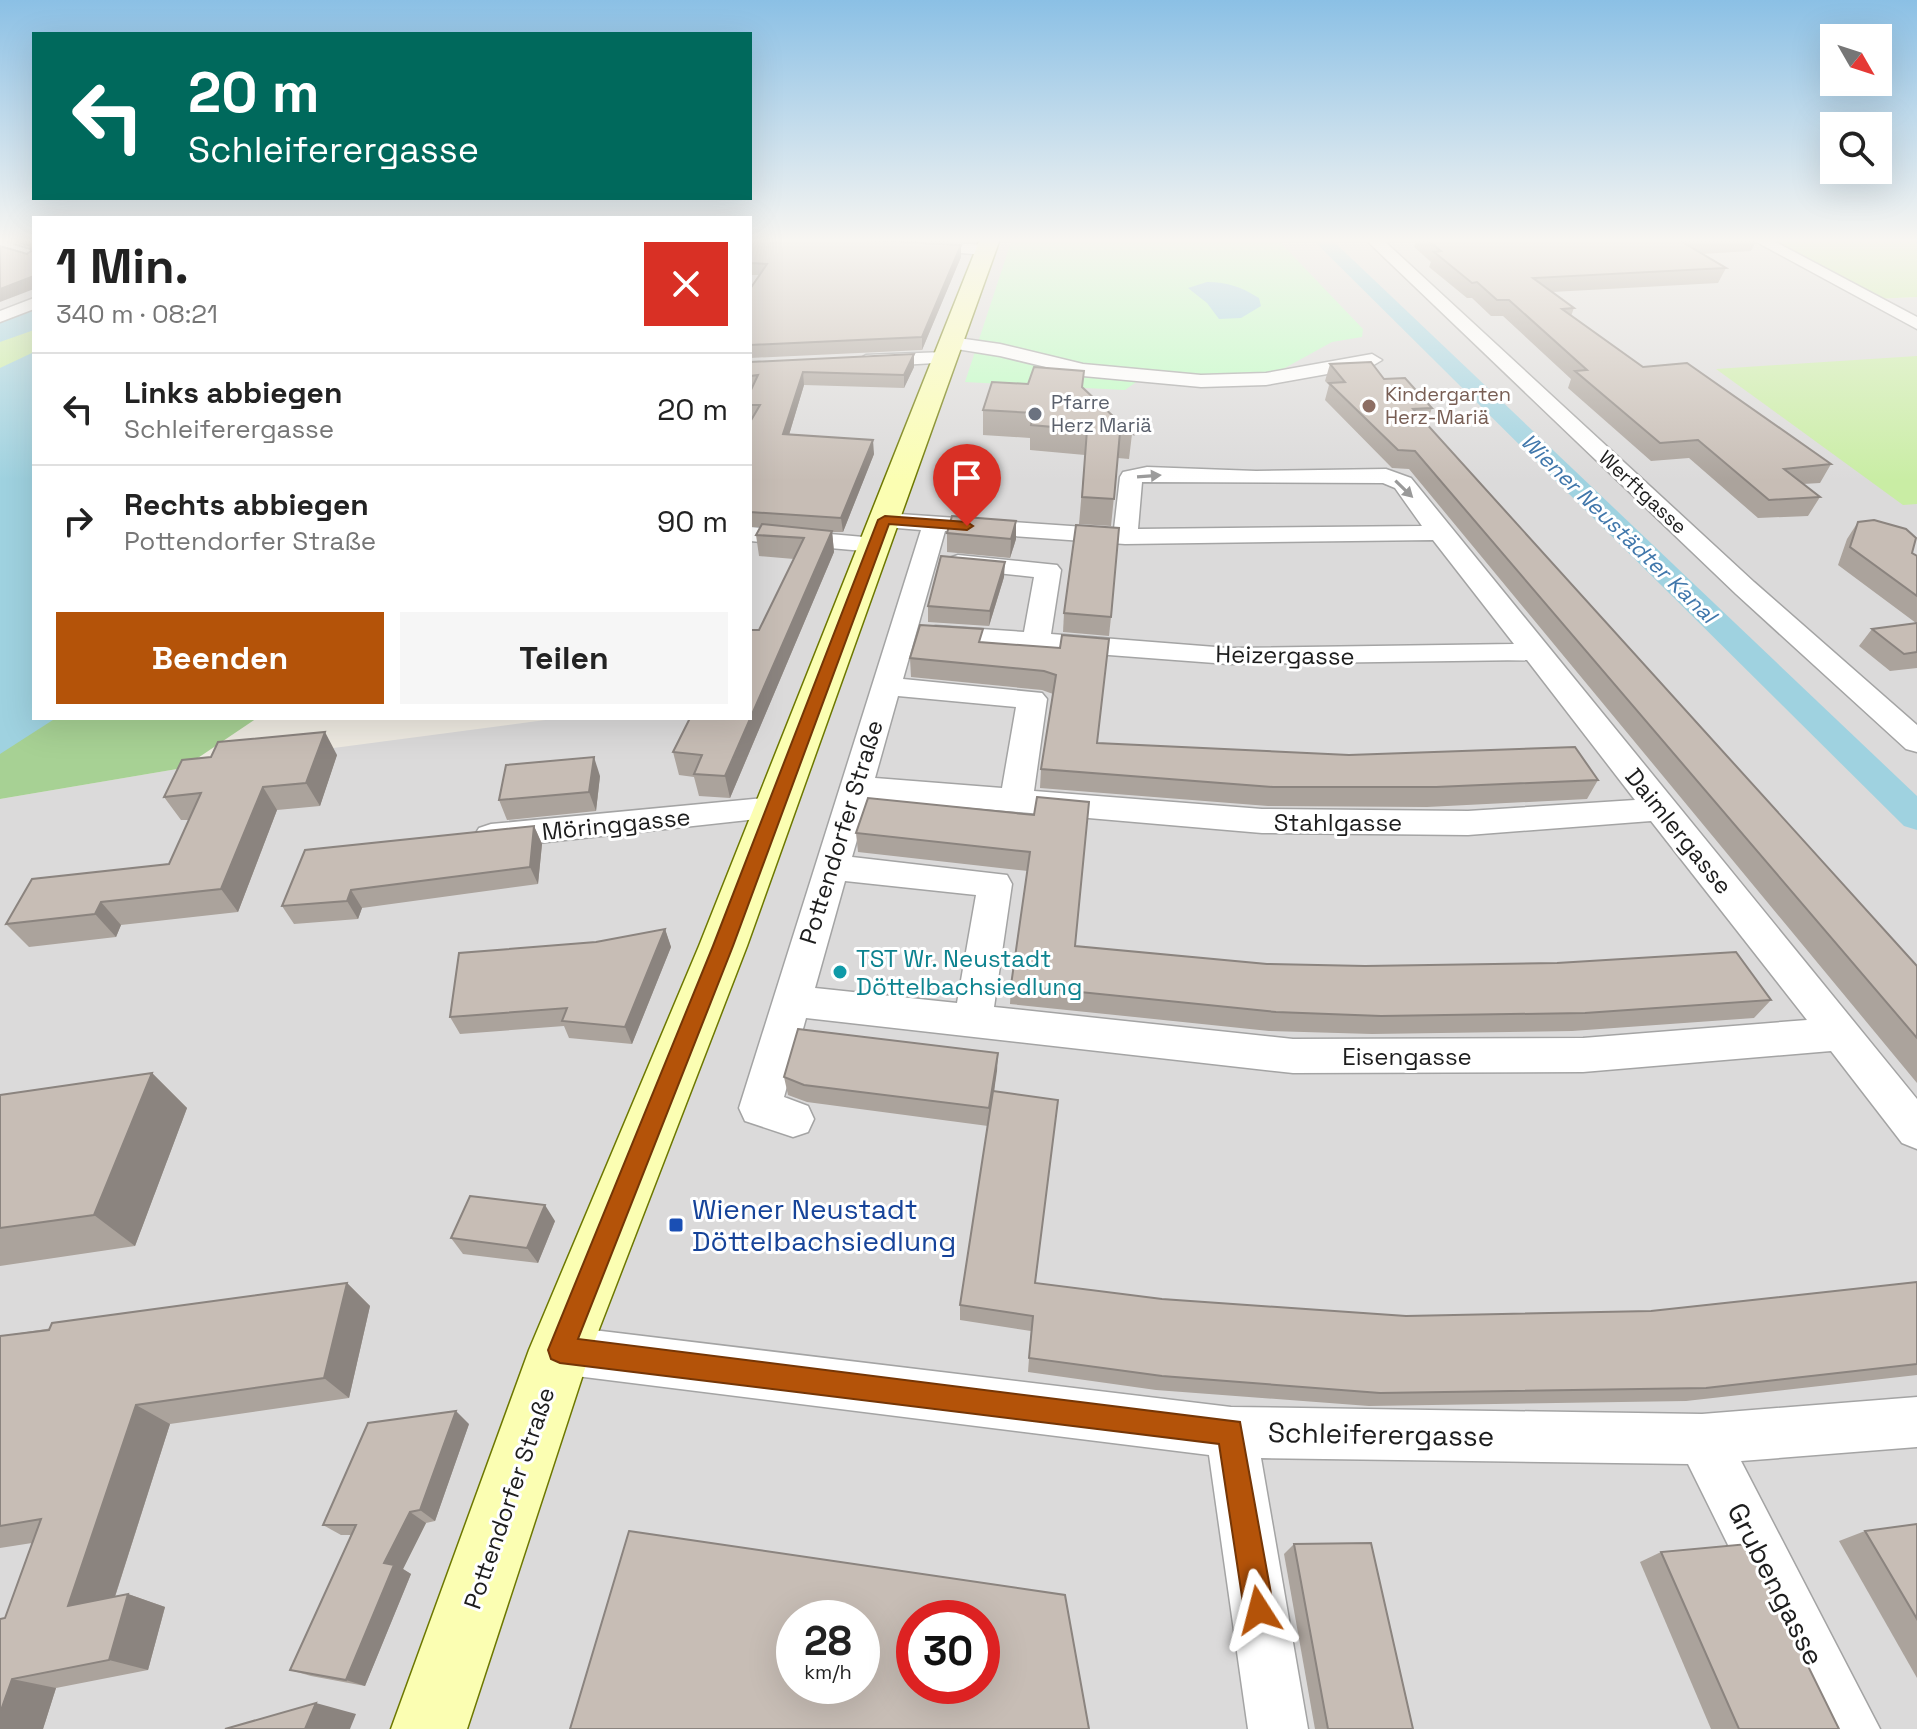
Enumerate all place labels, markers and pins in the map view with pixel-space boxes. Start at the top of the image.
place label: Kindergarten Herz-Mariä [1385,381,1511,430]
place label: Pfarre Herz Mariä [1051,389,1152,438]
marker: Kindergarten Herz-Mariä [1360,397,1378,415]
marker: Pfarre Herz Mariä [1026,405,1044,423]
pin [933,444,1001,526]
place label: TST Wr. Neustadt Döttelbachsiedlung [856,943,1082,1002]
marker: TST Wr. Neustadt Döttelbachsiedlung [831,963,849,981]
place label: Wiener Neustadt Döttelbachsiedlung [692,1191,956,1259]
marker: Wiener Neustadt Döttelbachsiedlung [667,1216,685,1234]

